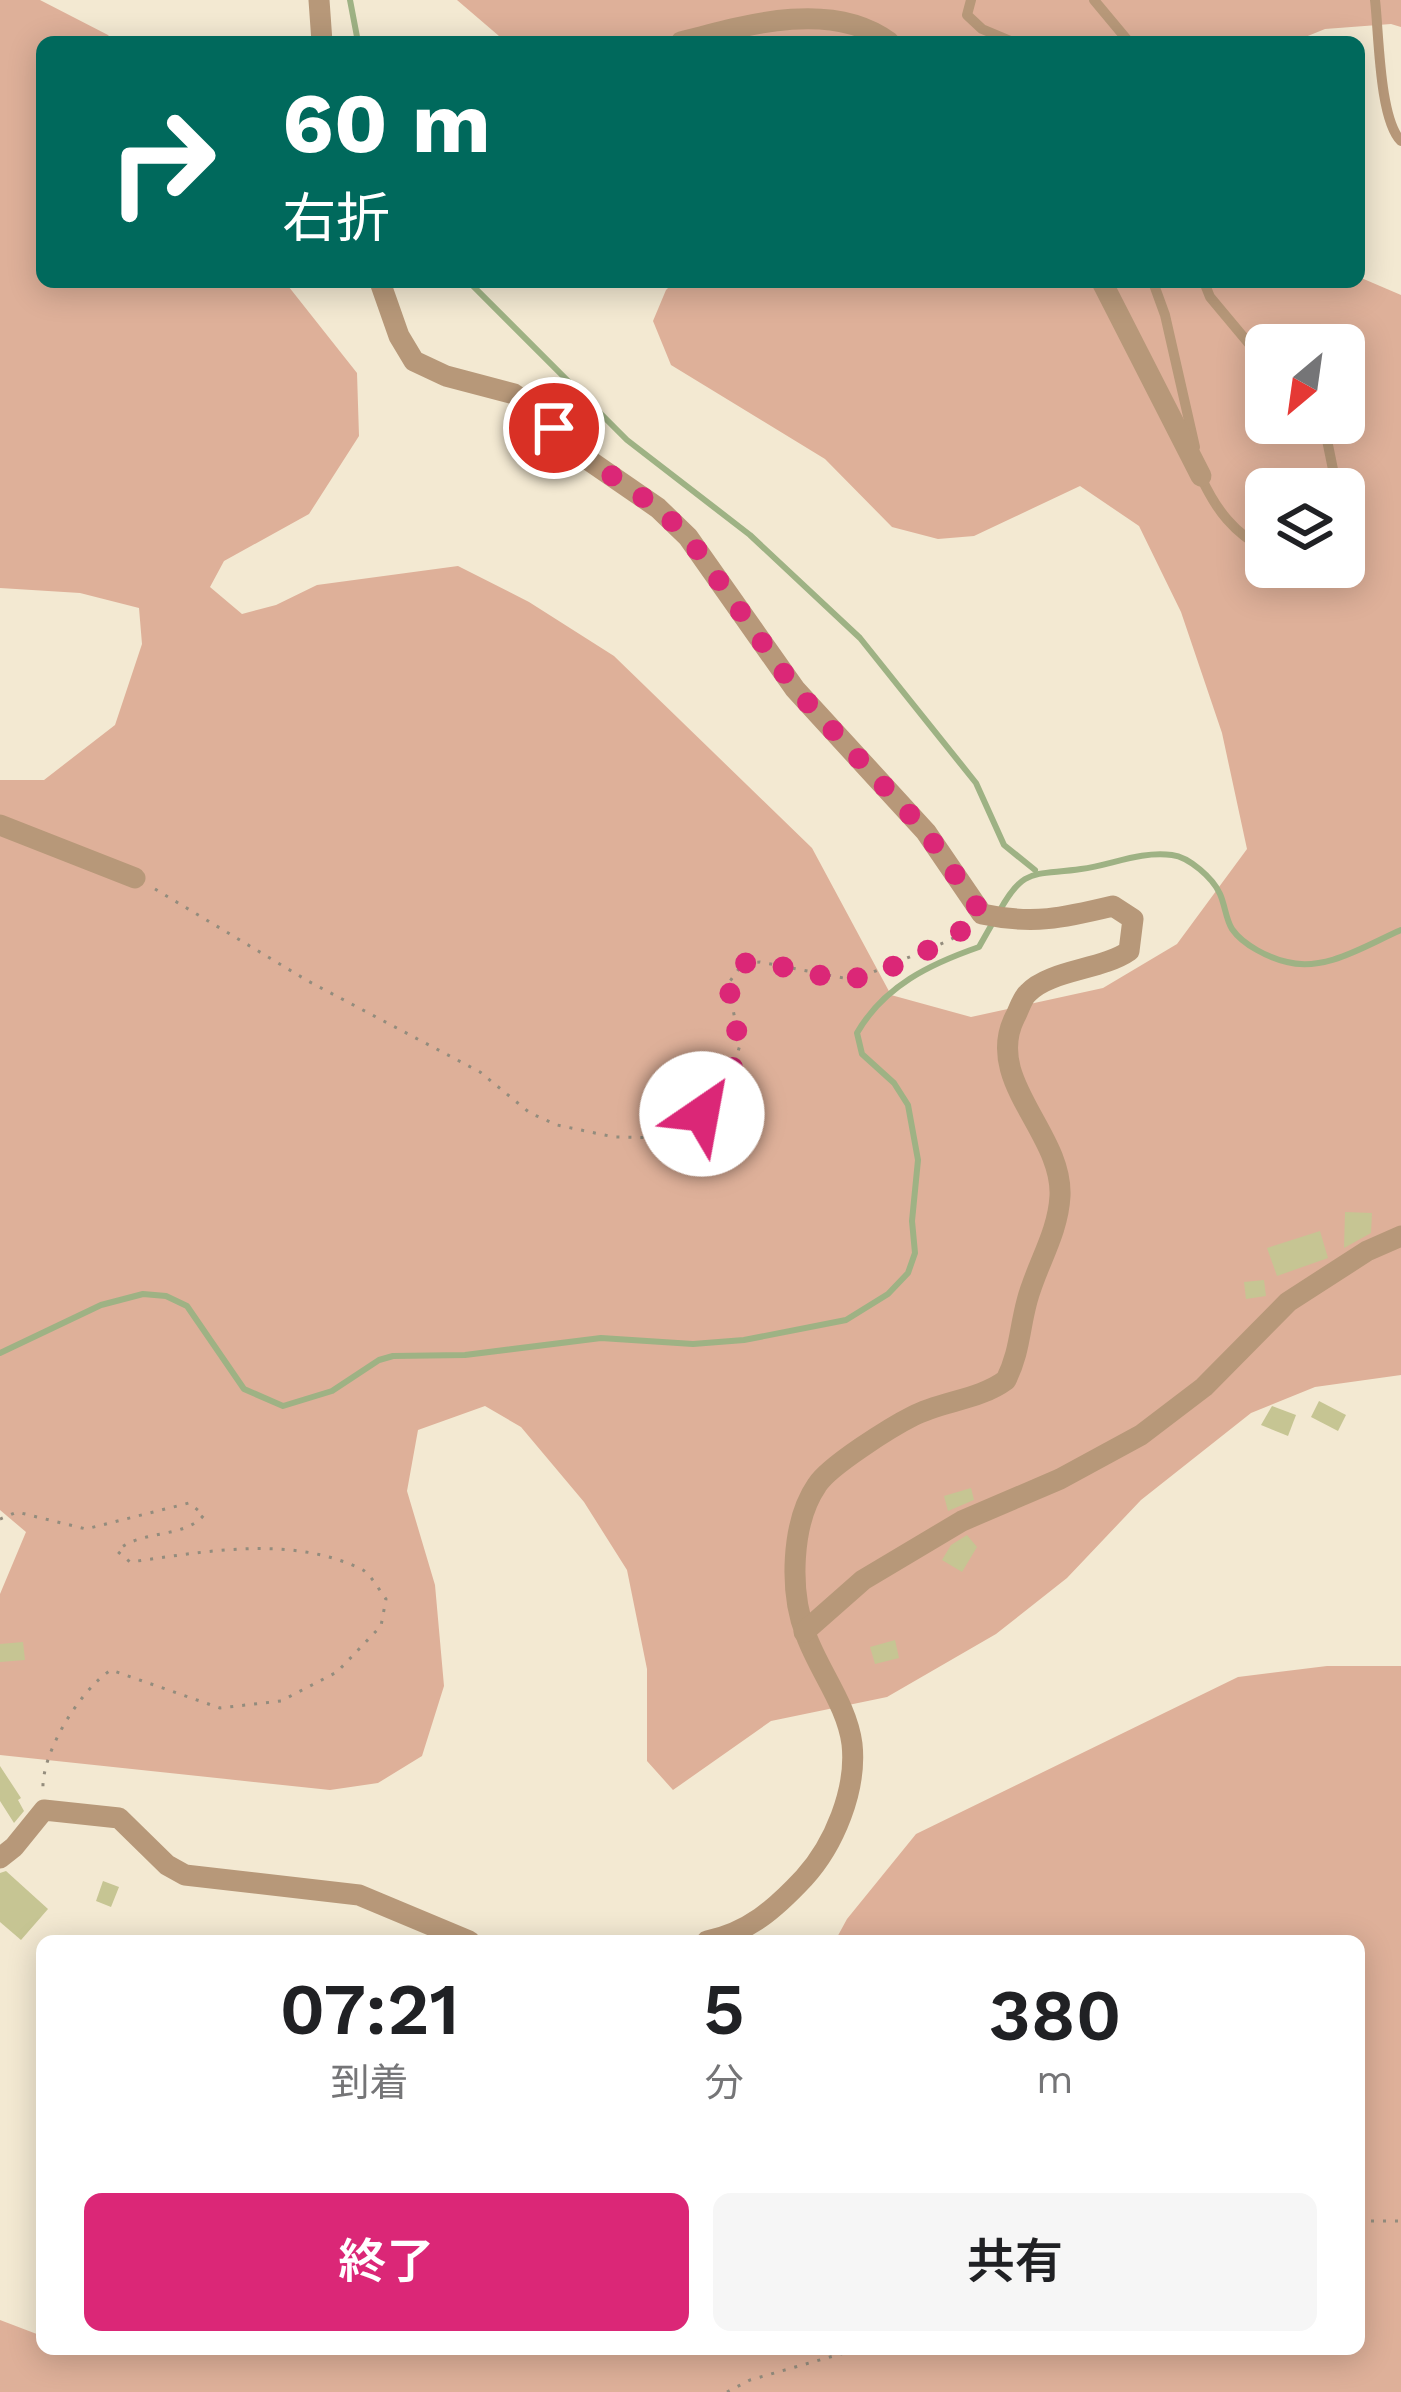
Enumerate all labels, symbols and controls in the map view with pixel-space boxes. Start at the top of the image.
text: 60 m [282,74,491,172]
icon: right [84,84,240,240]
text: 右折 [282,187,390,250]
north arrow [1245,324,1365,444]
map controls [1245,324,1365,588]
pin [503,377,605,479]
icon: arrive [521,395,587,461]
button: layers [1245,468,1365,588]
position arrow [639,1051,765,1177]
text: 07:21 [280,1967,459,2051]
text: 5 [703,1967,745,2051]
text: 380 [988,1973,1121,2057]
text: m [1036,2057,1073,2102]
text: 到着 [330,2060,408,2105]
text: 分 [704,2060,743,2105]
button: 終了 [84,2193,689,2331]
button: 共有 [713,2193,1317,2331]

